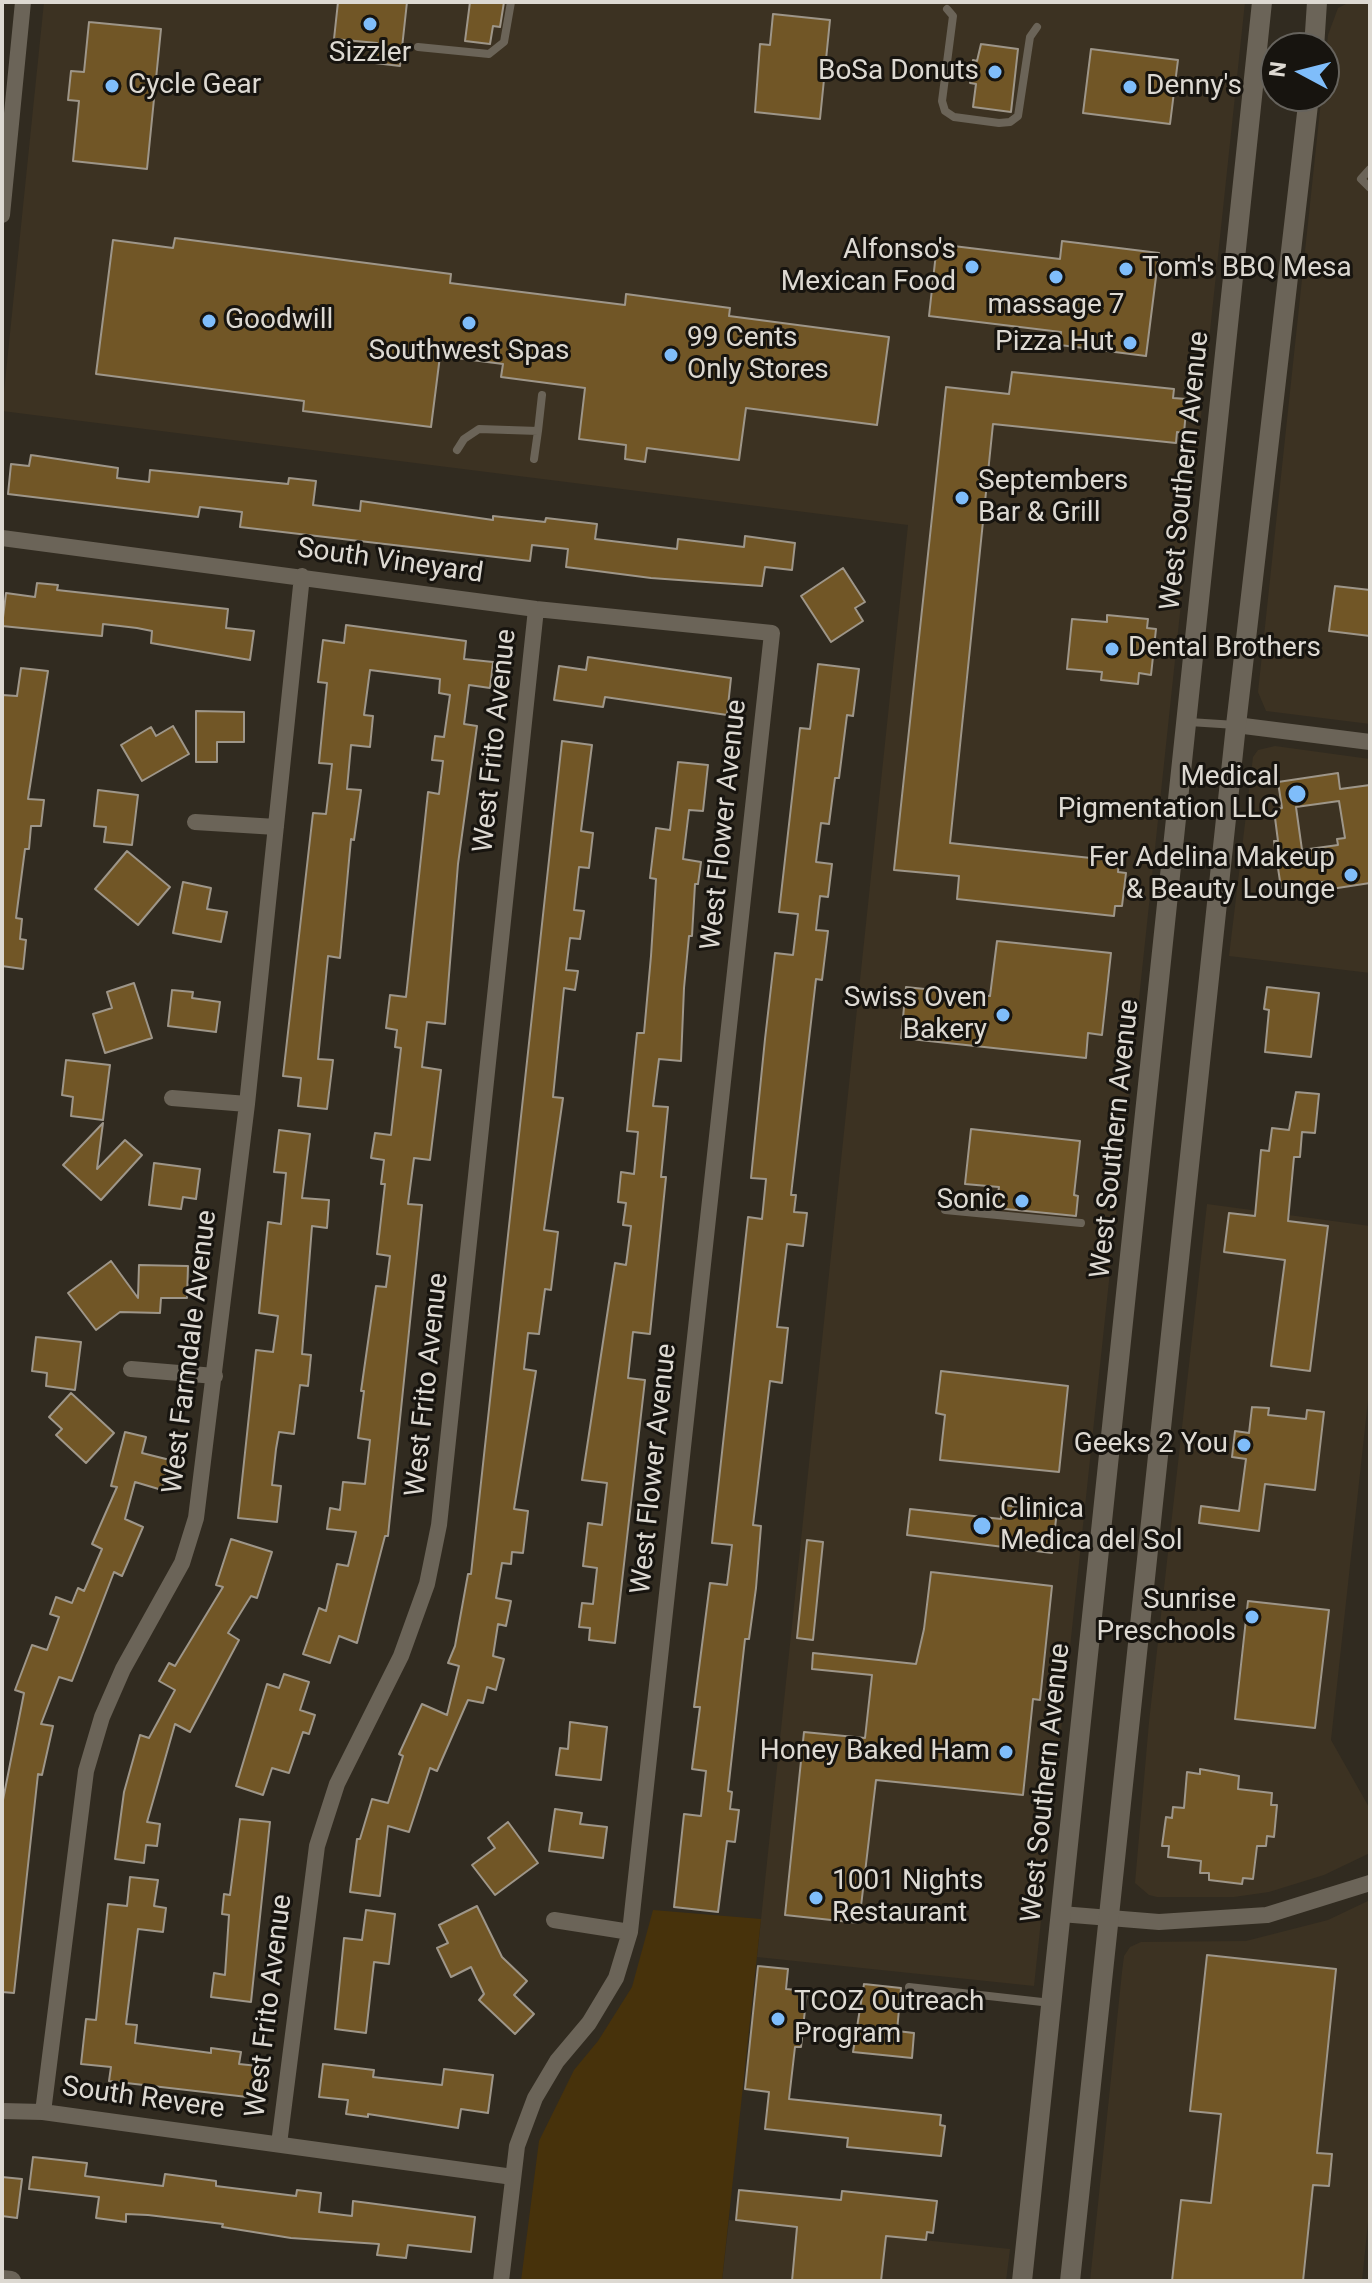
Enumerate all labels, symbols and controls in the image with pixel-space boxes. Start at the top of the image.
marker: Sizzler [361,15,379,33]
north arrow [1260,32,1340,112]
place label: Sizzler [329,37,411,71]
place label: BoSa Donuts [818,55,979,89]
text: N [1264,60,1291,78]
marker: BoSa Donuts [986,63,1004,81]
place label: Cycle Gear [128,69,261,103]
place label: Denny's [1146,70,1242,104]
marker: Cycle Gear [103,77,121,95]
marker: Denny's [1121,78,1139,96]
place label: Alfonso's Mexican Food [781,234,956,300]
place label: Tom's BBQ Mesa [1142,252,1352,286]
marker: Alfonso's Mexican Food [963,258,981,276]
marker: Tom's BBQ Mesa [1117,260,1135,278]
marker: massage 7 [1047,268,1065,286]
place label: massage 7 [987,289,1125,323]
place label: Goodwill [225,304,333,338]
marker: Goodwill [200,312,218,330]
marker: Southwest Spas [460,314,478,332]
place label: 99 Cents Only Stores [687,322,829,388]
place label: Pizza Hut [995,326,1114,360]
street label: West Southern Avenue [1155,330,1217,612]
marker: Pizza Hut [1121,334,1139,352]
place label: Southwest Spas [368,335,570,369]
marker: 99 Cents Only Stores [662,346,680,364]
place label: Septembers Bar & Grill [978,465,1128,531]
marker: Septembers Bar & Grill [953,489,971,507]
street label: South Vineyard [295,532,485,592]
street label: West Frito Avenue [468,628,524,854]
place label: Dental Brothers [1128,632,1321,666]
marker: Dental Brothers [1103,640,1121,658]
street label: West Flower Avenue [695,698,755,952]
place label: Medical Pigmentation LLC [1058,761,1279,827]
marker: Medical Pigmentation LLC [1286,783,1308,805]
place label: Fer Adelina Makeup & Beauty Lounge [1089,842,1335,908]
marker: Fer Adelina Makeup & Beauty Lounge [1342,866,1360,884]
place label: Swiss Oven Bakery [844,982,987,1048]
street label: West Southern Avenue [1085,998,1147,1280]
marker: Swiss Oven Bakery [994,1006,1012,1024]
place label: Sonic [936,1184,1006,1218]
marker: Sonic [1013,1192,1031,1210]
street label: West Farmdale Avenue [157,1208,225,1496]
street label: West Frito Avenue [400,1272,456,1498]
street label: West Flower Avenue [625,1342,685,1596]
place label: Geeks 2 You [1074,1428,1228,1462]
marker: Geeks 2 You [1235,1436,1253,1454]
place label: Clinica Medica del Sol [1000,1493,1183,1559]
marker: Clinica Medica del Sol [971,1515,993,1537]
place label: Sunrise Preschools [1097,1584,1236,1650]
marker: Sunrise Preschools [1243,1608,1261,1626]
street label: West Southern Avenue [1016,1642,1078,1924]
place label: Honey Baked Ham [760,1735,990,1769]
marker: Honey Baked Ham [997,1743,1015,1761]
place label: 1001 Nights Restaurant [832,1865,983,1931]
marker: 1001 Nights Restaurant [807,1889,825,1907]
street label: West Frito Avenue [240,1892,300,2120]
place label: TCOZ Outreach Program [794,1986,984,2052]
marker: TCOZ Outreach Program [769,2010,787,2028]
street label: South Revere [60,2071,226,2127]

